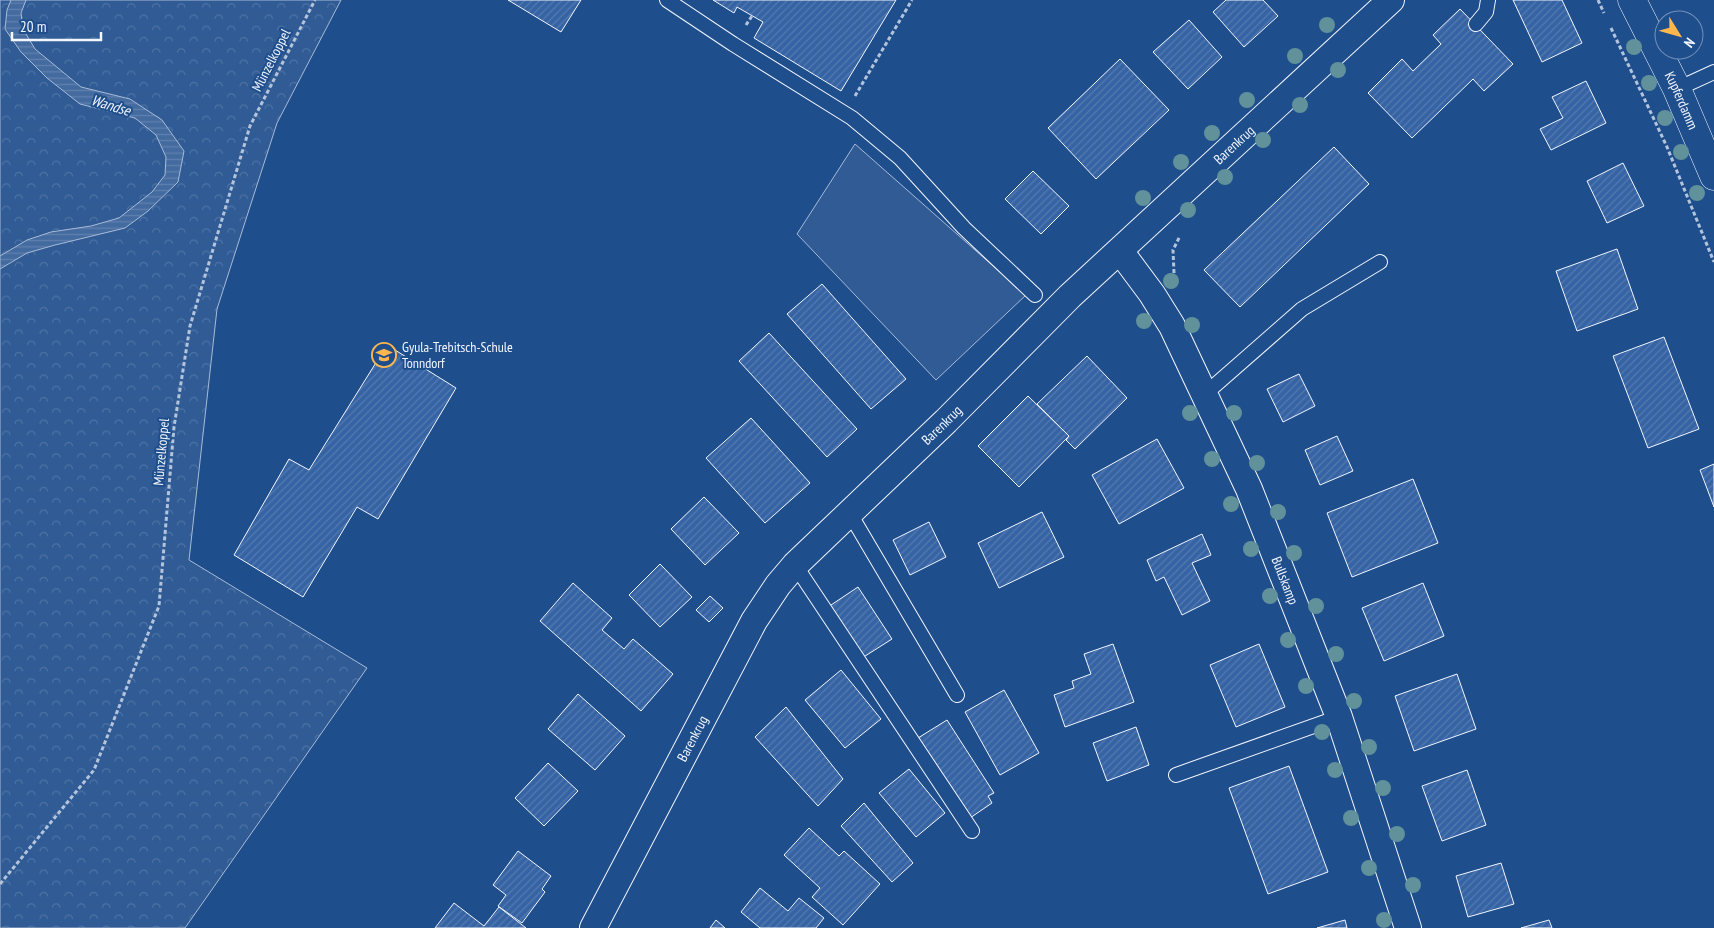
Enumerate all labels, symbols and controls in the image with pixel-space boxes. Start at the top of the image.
scale bar [12,10,101,42]
north arrow [1654,10,1704,60]
text: 20 m [20,17,46,36]
street label: Münzelkoppel [248,25,295,94]
text: N [1680,34,1699,51]
street label: Kupferdamm [1661,68,1702,132]
water label: Wandse [89,90,134,120]
street label: Barenkrug [1210,121,1258,168]
place label: Gyula-Trebitsch-Schule Tonndorf [402,338,513,372]
school or university icon: Gyula-Trebitsch-Schule Tonndorf [371,342,397,368]
street label: Barenkrug [918,401,966,449]
street label: Münzelkoppel [149,417,173,486]
street label: Bullskamp [1268,554,1303,607]
street label: Barenkrug [673,712,712,765]

